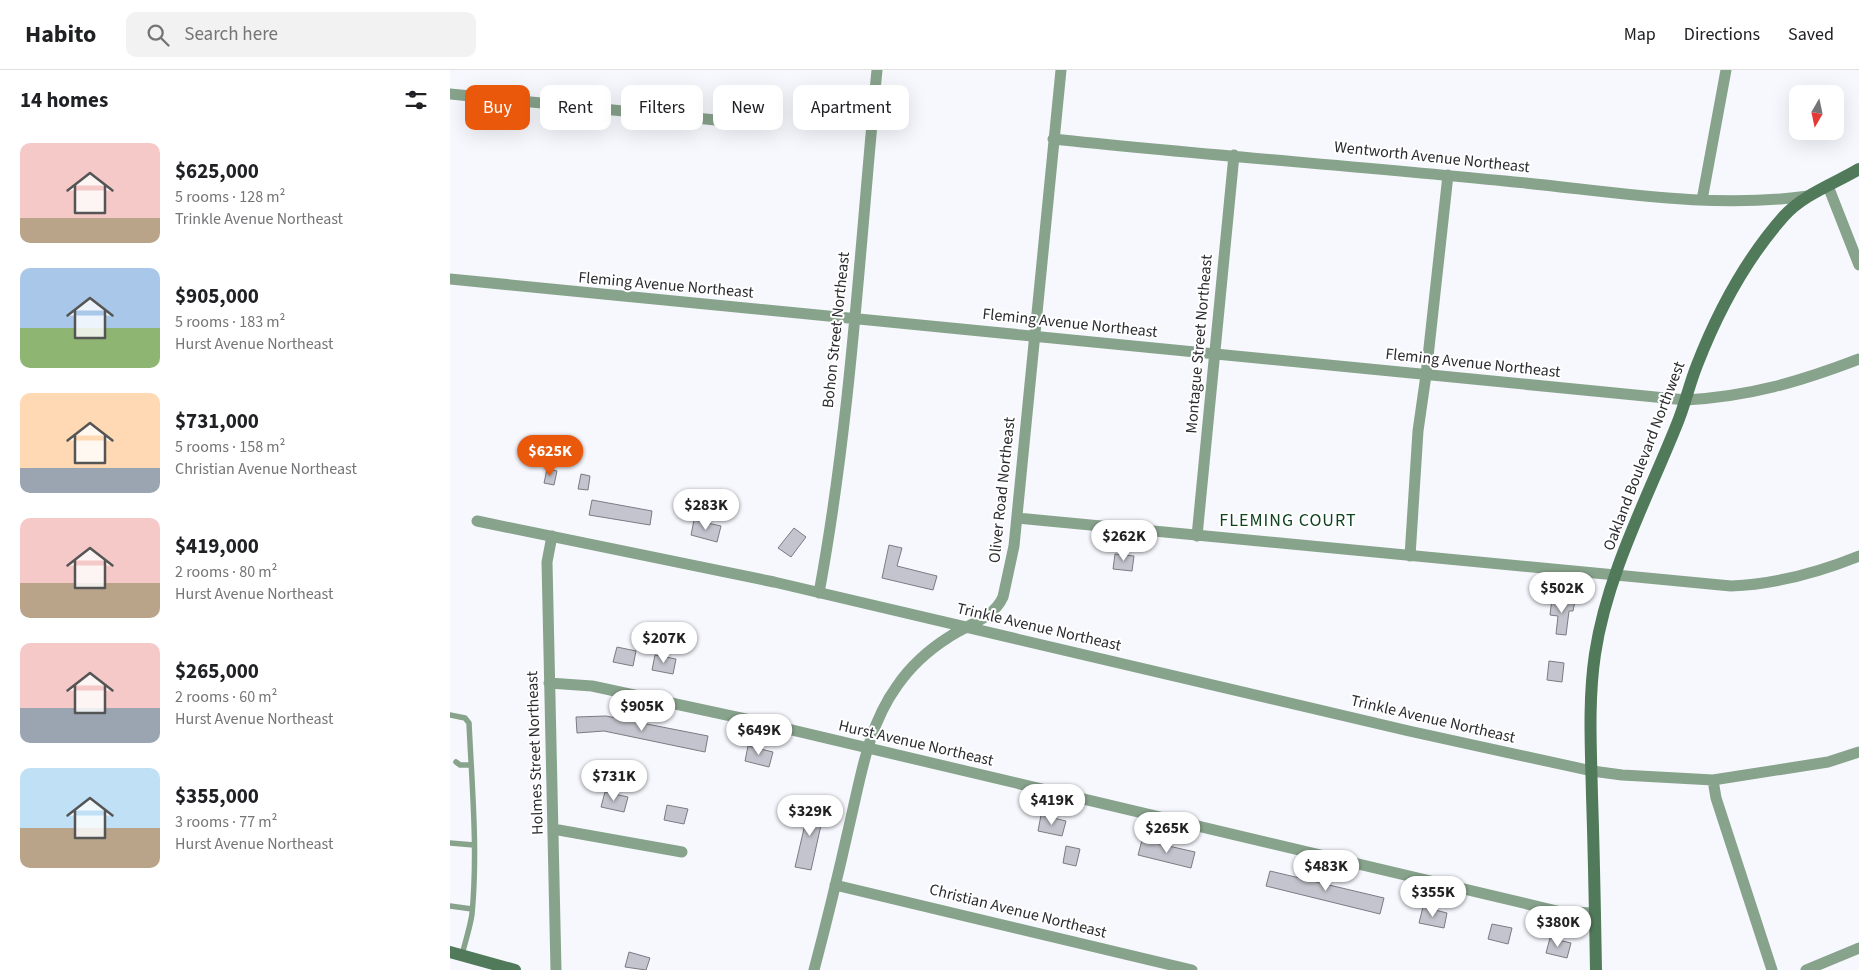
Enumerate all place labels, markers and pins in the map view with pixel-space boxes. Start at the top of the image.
pin: $625K [515,434,585,477]
pin: $283K [671,488,741,531]
pin: $262K [1089,520,1159,562]
pin: $502K [1527,572,1597,614]
pin: $207K [629,622,699,664]
pin: $905K [607,690,677,732]
pin: $649K [724,714,794,756]
pin: $731K [579,760,649,802]
pin: $419K [1017,784,1087,826]
pin: $329K [775,794,845,837]
pin: $265K [1132,812,1202,854]
pin: $483K [1291,850,1361,892]
pin: $355K [1398,876,1468,918]
pin: $380K [1523,906,1593,948]

